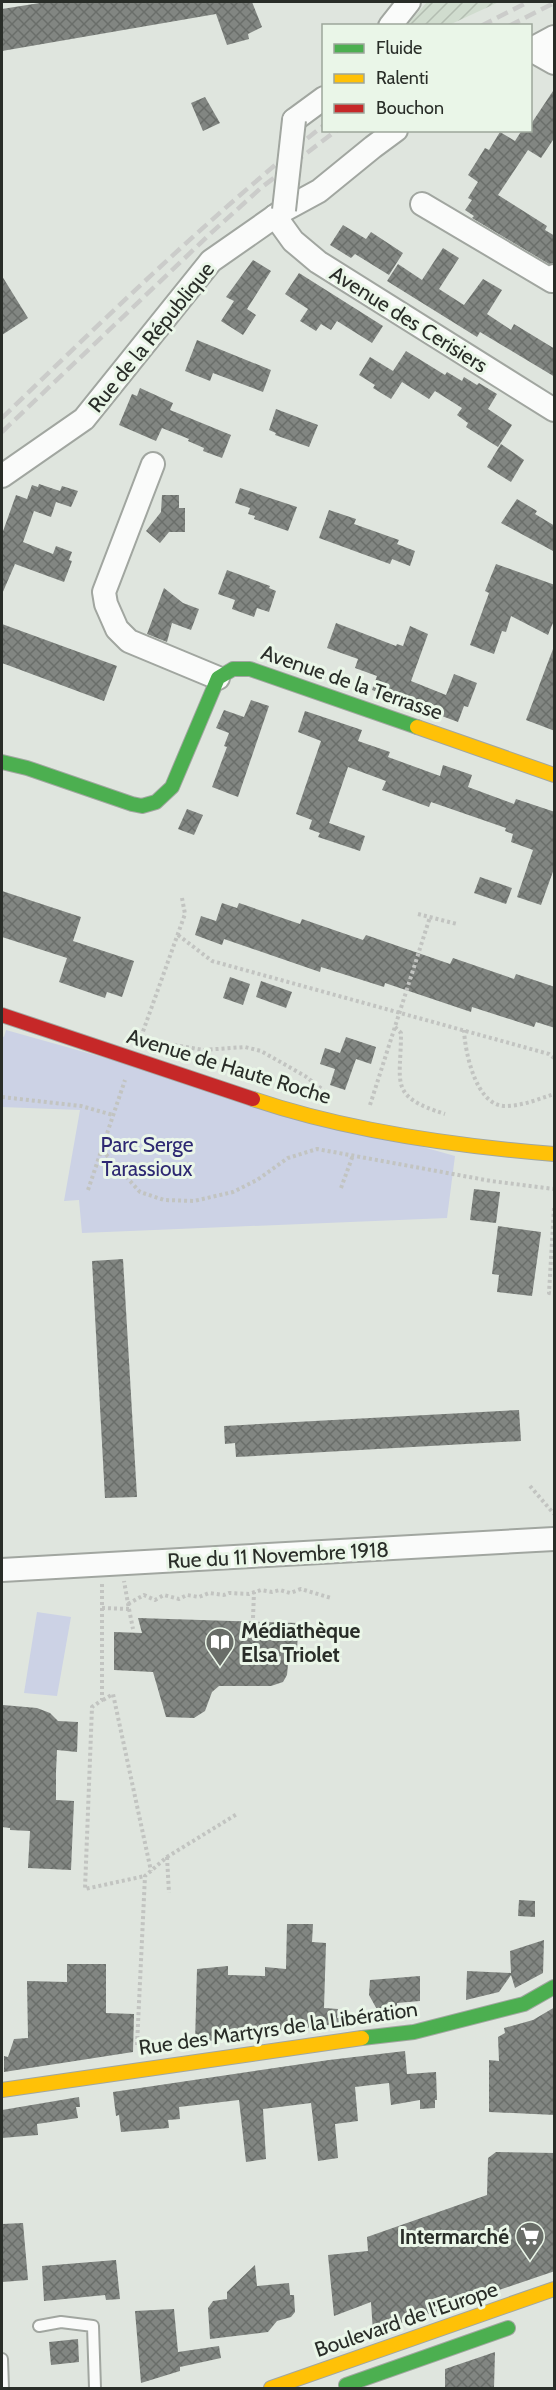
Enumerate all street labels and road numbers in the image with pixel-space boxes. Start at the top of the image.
street label: Rue de la République [83,257,219,417]
street label: Avenue des Cerisiers [326,260,493,378]
street label: Avenue de la Terrasse [258,639,446,725]
street label: Avenue de Haute Roche [124,1023,334,1109]
street label: Rue du 11 Novembre 1918 [167,1537,389,1573]
street label: Rue des Martyrs de la Libération [137,1996,419,2060]
street label: Boulevard de l'Europe [311,2276,501,2362]

